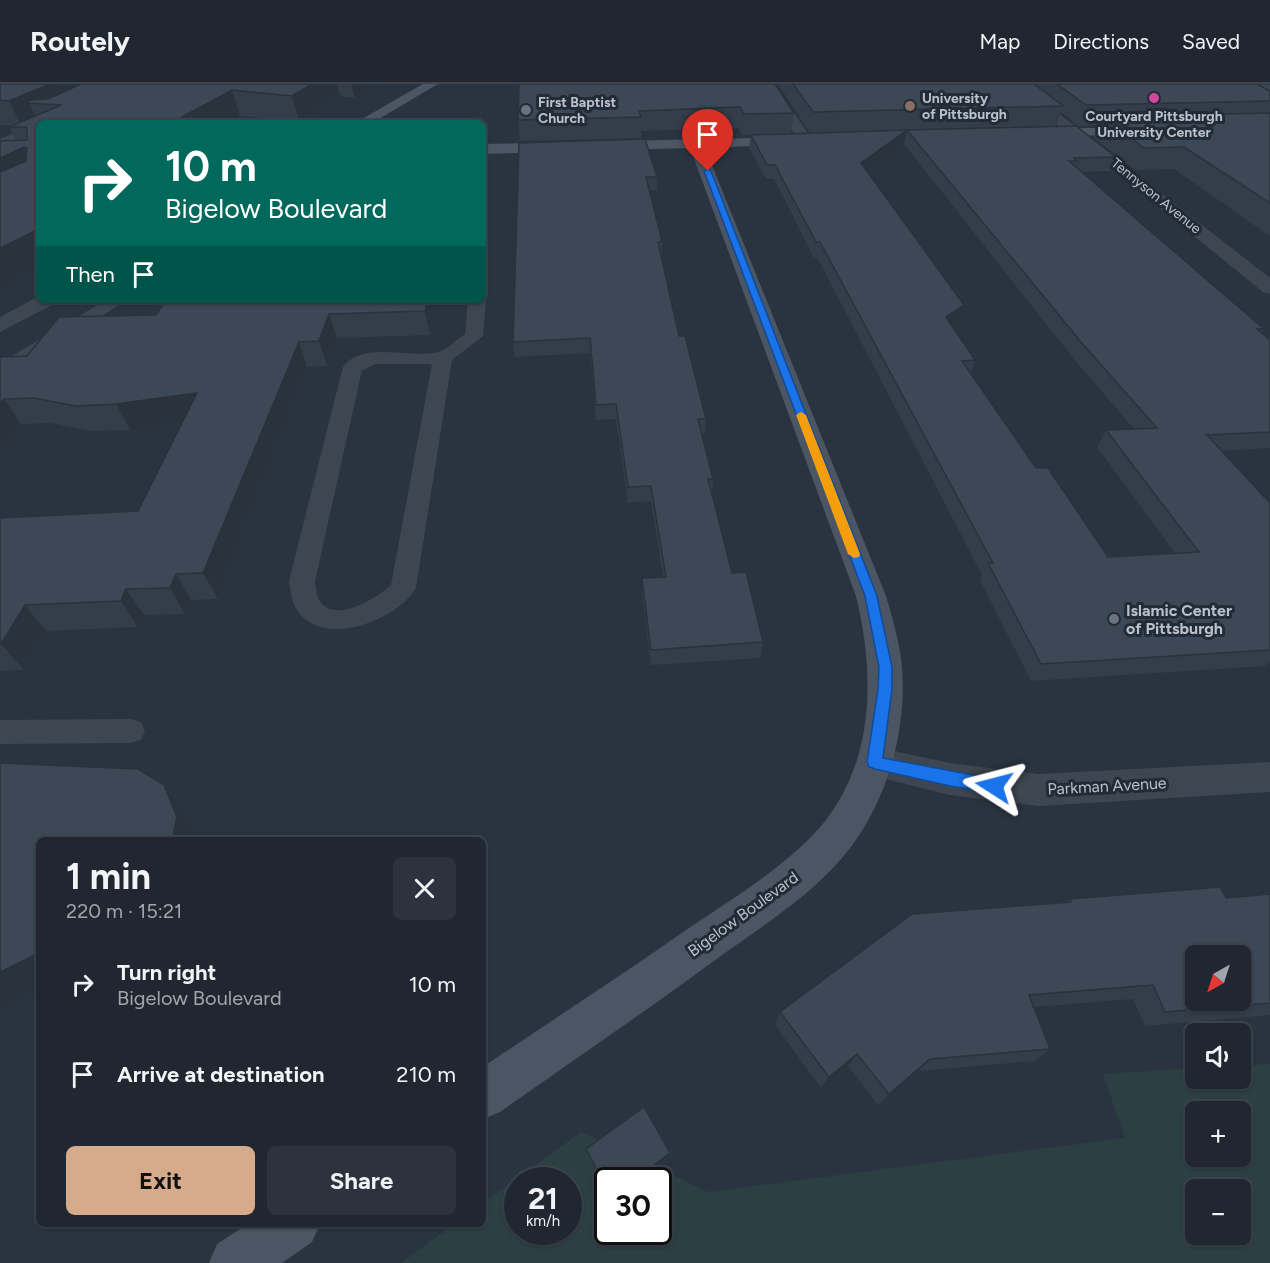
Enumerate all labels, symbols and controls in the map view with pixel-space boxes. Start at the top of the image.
text: Routely [30,24,130,58]
text: Map [979,29,1020,54]
text: Directions [1053,29,1149,54]
text: Saved [1182,29,1240,54]
place label: University of Pittsburgh [922,90,1007,123]
marker: Courtyard Pittsburgh University Center [1147,91,1161,105]
place label: First Baptist Church [538,94,616,127]
marker: University of Pittsburgh [903,99,917,113]
marker: First Baptist Church [519,103,533,117]
place label: Courtyard Pittsburgh University Center [1085,108,1223,141]
pin [682,109,733,171]
icon: arrive [691,118,724,151]
text: 10 m [165,141,257,192]
icon: right [66,144,144,222]
street label: Tennyson Avenue [1108,155,1205,238]
text: Bigelow Boulevard [165,192,387,225]
icon: arrive [127,258,160,291]
text: Then [66,261,115,288]
place label: Islamic Center of Pittsburgh [1126,601,1232,638]
marker: Islamic Center of Pittsburgh [1107,612,1121,626]
position arrow [962,754,1026,818]
street label: Parkman Avenue [1047,773,1167,799]
text: 1 min [66,855,151,898]
button: close [393,857,456,920]
street label: Bigelow Boulevard [684,868,802,960]
text: 220 m · 15:21 [66,899,182,923]
north arrow [1185,945,1251,1011]
map controls [1185,945,1251,1245]
text: Turn right [117,959,216,986]
icon: right [66,968,99,1001]
text: 10 m [409,971,456,998]
text: Bigelow Boulevard [117,986,282,1010]
button: sound [1185,1023,1251,1089]
icon: arrive [66,1058,99,1091]
text: Arrive at destination [117,1061,325,1088]
text: 210 m [396,1061,456,1088]
button: + [1185,1101,1251,1167]
button: Exit [66,1146,255,1215]
button: Share [267,1146,456,1215]
speed limit sign: 30 [594,1167,672,1245]
button: − [1185,1179,1251,1245]
text: 21 [528,1180,558,1217]
text: km/h [526,1212,560,1230]

